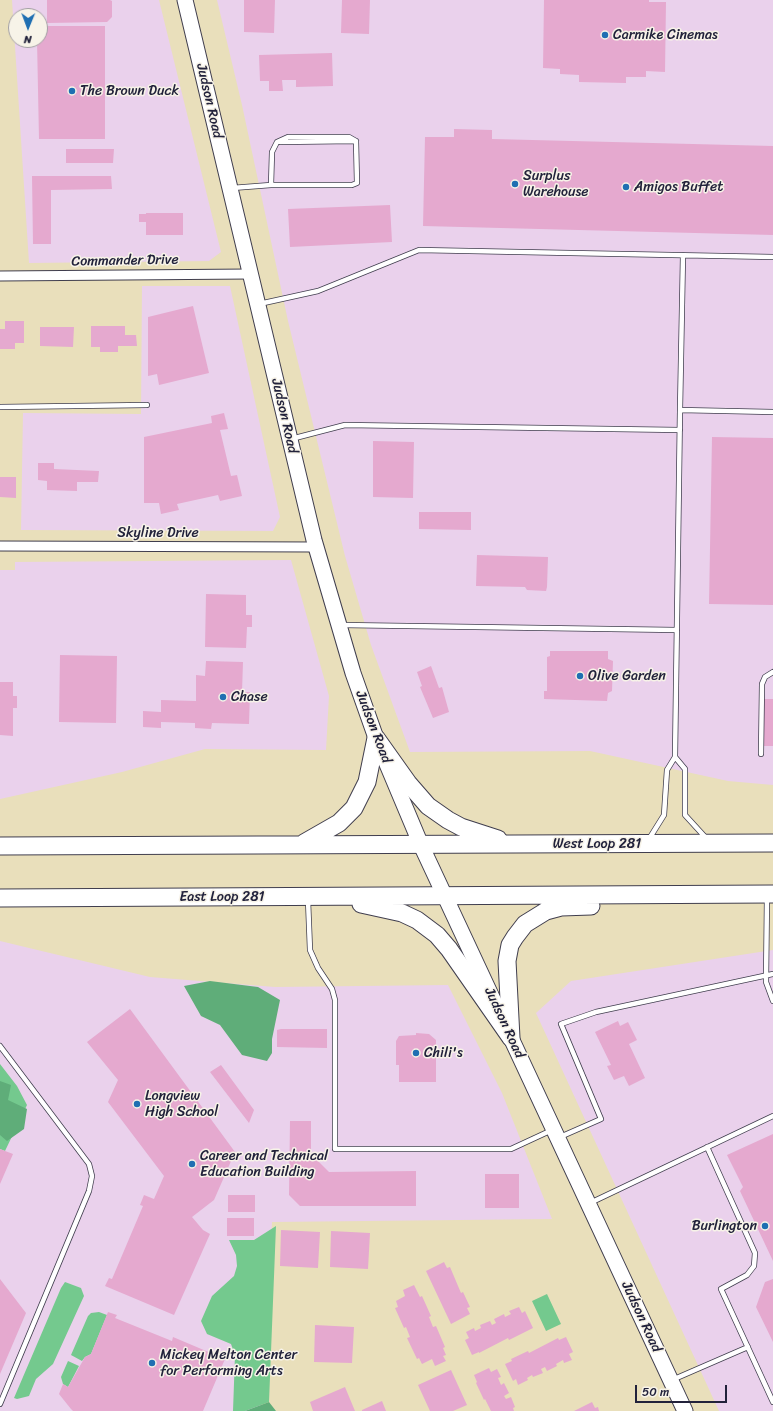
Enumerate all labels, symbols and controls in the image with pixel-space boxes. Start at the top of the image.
north arrow [8,8,48,48]
place label: Carmike Cinemas [613,27,718,43]
text: N [24,30,32,49]
marker: Carmike Cinemas [600,30,610,40]
street label: Judson Road [192,62,226,140]
place label: The Brown Duck [80,83,179,99]
marker: The Brown Duck [67,86,77,96]
place label: Surplus Warehouse [523,168,588,200]
marker: Surplus Warehouse [510,179,520,189]
place label: Amigos Buffet [634,179,723,195]
marker: Amigos Buffet [621,182,631,192]
street label: Commander Drive [71,252,179,270]
street label: Judson Road [267,377,301,455]
street label: Skyline Drive [117,525,199,541]
place label: Olive Garden [588,668,666,684]
marker: Olive Garden [575,671,585,681]
street label: Judson Road [351,688,395,766]
place label: Chase [231,689,268,705]
marker: Chase [218,692,228,702]
street label: West Loop 281 [553,836,641,852]
street label: East Loop 281 [179,889,265,905]
street label: Judson Road [480,985,528,1061]
place label: Chili's [424,1045,463,1061]
marker: Chili's [411,1048,421,1058]
place label: Longview High School [145,1088,218,1120]
marker: Longview High School [132,1099,142,1109]
place label: Career and Technical Education Building [200,1148,328,1180]
marker: Career and Technical Education Building [187,1159,197,1169]
place label: Burlington [692,1218,757,1234]
marker: Burlington [760,1221,770,1231]
street label: Judson Road [617,1279,665,1355]
place label: Mickey Melton Center for Performing Arts [160,1347,297,1380]
marker: Mickey Melton Center for Performing Arts [147,1358,157,1368]
scale bar [637,1377,729,1403]
text: 50 m [642,1381,669,1403]

